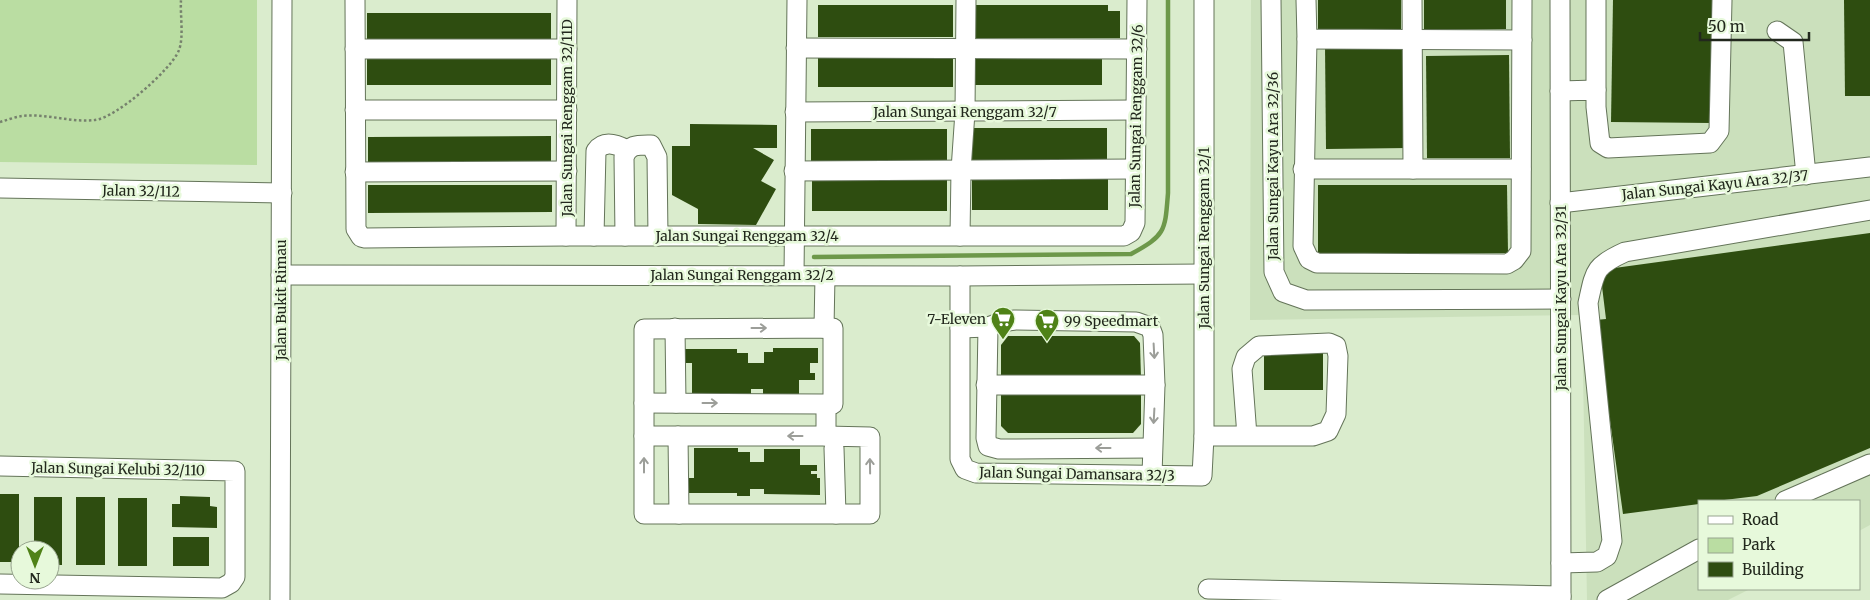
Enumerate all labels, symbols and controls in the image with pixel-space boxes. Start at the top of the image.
scale bar [1700,10,1809,42]
text: 50 m [1708,17,1745,36]
street label: Jalan Sungai Renggam 32/11D [558,19,576,218]
street label: Jalan Sungai Renggam 32/6 [1125,24,1147,209]
street label: Jalan Sungai Kayu Ara 32/36 [1264,72,1282,261]
street label: Jalan Sungai Renggam 32/7 [872,103,1057,121]
street label: Jalan Sungai Renggam 32/1 [1195,147,1213,330]
street label: Jalan Sungai Kayu Ara 32/37 [1620,166,1809,204]
street label: Jalan 32/112 [101,181,180,201]
street label: Jalan Sungai Kayu Ara 32/31 [1552,205,1570,392]
street label: Jalan Sungai Renggam 32/4 [654,227,839,245]
street label: Jalan Bukit Rimau [272,239,290,362]
street label: Jalan Sungai Renggam 32/2 [649,266,834,284]
supermarket icon: 7-Eleven [990,306,1016,340]
supermarket icon: 99 Speedmart [1034,308,1060,342]
place label: 7-Eleven [927,310,986,328]
place label: 99 Speedmart [1064,312,1159,330]
one-way arrow [750,323,767,333]
one-way arrow [1149,343,1158,359]
one-way arrow [702,398,718,408]
one-way arrow [1149,408,1158,424]
one-way arrow [787,431,804,441]
one-way arrow [1096,443,1112,453]
one-way arrow [639,457,649,474]
street label: Jalan Sungai Kelubi 32/110 [30,458,205,480]
one-way arrow [865,458,875,474]
street label: Jalan Sungai Damansara 32/3 [978,463,1175,485]
legend [1698,500,1860,590]
text: Road [1742,510,1778,529]
text: Park [1742,535,1776,554]
north arrow [10,540,60,590]
text: Building [1742,560,1804,579]
text: N [29,569,41,587]

